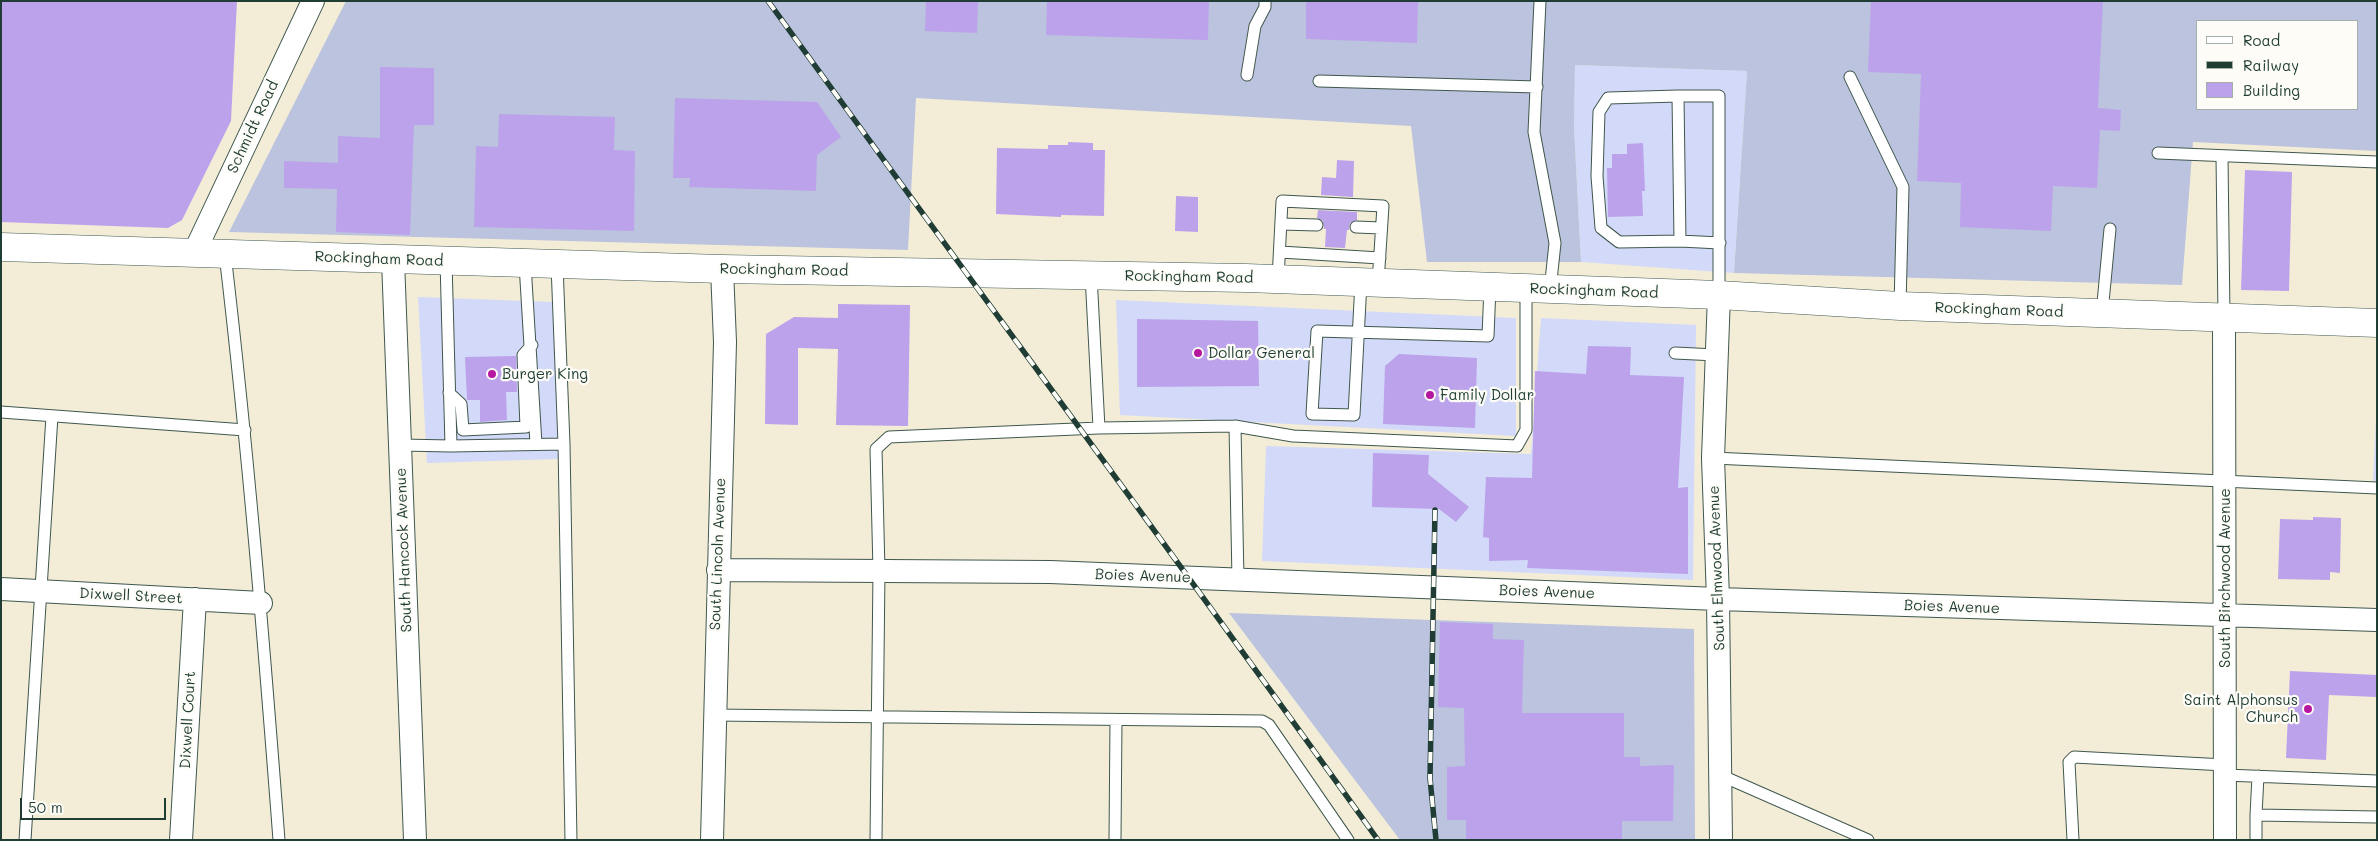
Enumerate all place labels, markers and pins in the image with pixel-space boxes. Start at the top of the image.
place label: Dollar General [1208,344,1315,362]
marker: Dollar General [1192,347,1204,359]
place label: Burger King [502,365,588,383]
marker: Burger King [486,368,498,380]
place label: Family Dollar [1440,386,1534,404]
marker: Family Dollar [1424,389,1436,401]
place label: Saint Alphonsus Church [2184,691,2298,726]
marker: Saint Alphonsus Church [2302,703,2314,715]

